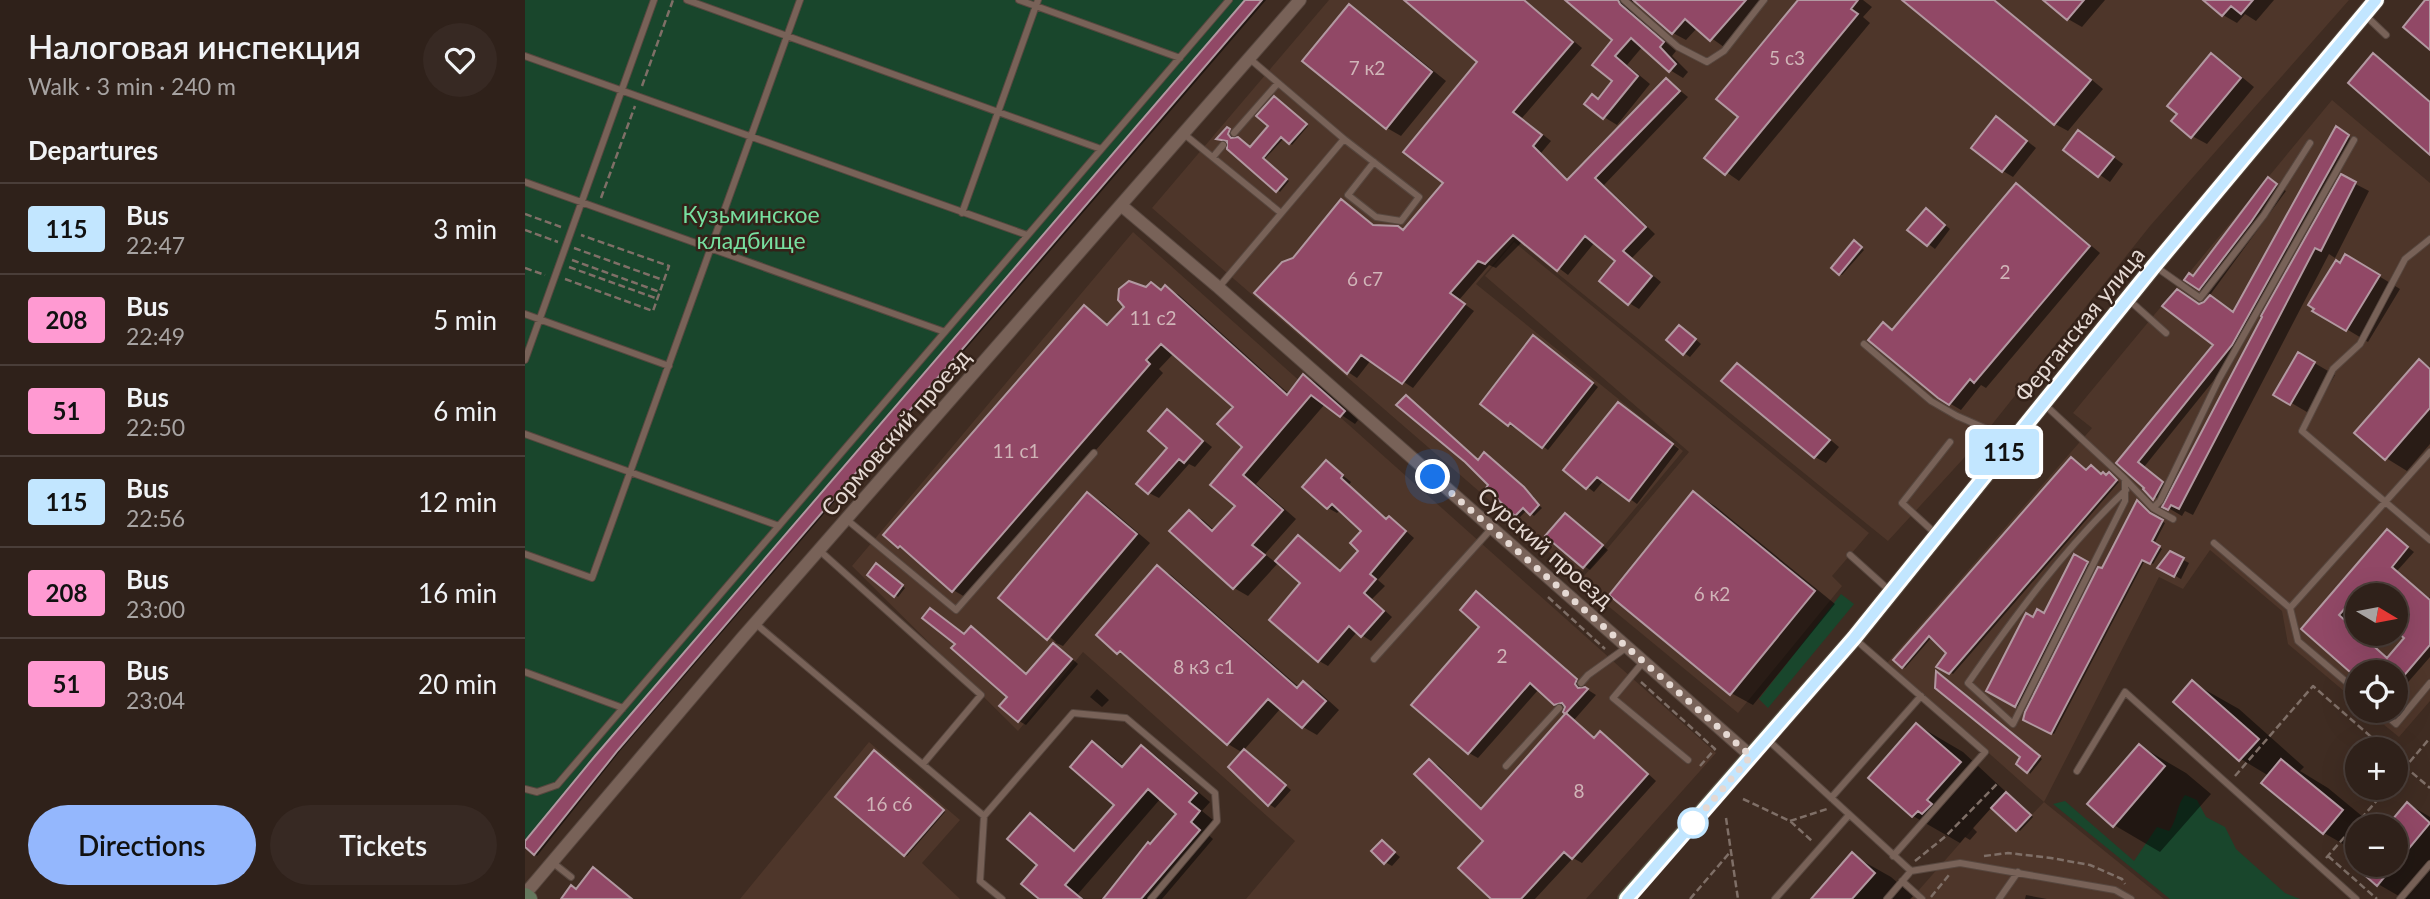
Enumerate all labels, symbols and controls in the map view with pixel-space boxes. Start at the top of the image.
button: heart [423,23,497,97]
text: Налоговая инспекция [28,26,361,66]
house number: 5 с3 [1769,46,1805,69]
house number: 7 к2 [1349,56,1385,79]
text: Walk · 3 min · 240 m [28,72,236,100]
text: Departures [28,134,158,166]
text: Bus [126,199,169,231]
park label: Кузьминское кладбище [682,200,820,254]
text: 3 min [433,213,497,245]
text: 115 [46,214,87,243]
text: 22:47 [126,231,185,259]
street label: Ферганская улица [2008,241,2150,407]
house number: 2 [1999,260,2011,283]
house number: 6 с7 [1347,267,1383,290]
text: Bus [126,290,169,322]
text: 5 min [433,304,497,336]
text: 208 [46,305,87,334]
house number: 11 с2 [1130,306,1177,329]
text: 22:49 [126,322,185,350]
street label: Сормовский проезд [815,343,975,521]
text: Bus [126,381,169,413]
text: 6 min [433,395,497,427]
text: 51 [53,396,80,425]
text: 22:50 [126,413,185,441]
line badge: 115 [1964,429,2044,475]
text: 115 [1983,437,2025,466]
house number: 11 с1 [993,439,1040,462]
your location [1415,459,1450,494]
text: Bus [126,472,169,504]
street label: Сурский проезд [1473,481,1619,613]
text: 12 min [418,486,497,518]
text: 115 [46,487,87,516]
text: 22:56 [126,504,185,532]
text: Bus [126,563,169,595]
text: 16 min [418,577,497,609]
text: 208 [46,578,87,607]
house number: 6 к2 [1694,582,1730,605]
north arrow [2345,583,2408,646]
map controls [2345,583,2408,877]
text: 23:00 [126,595,185,623]
house number: 2 [1496,644,1508,667]
text: Bus [126,654,169,686]
house number: 8 к3 с1 [1173,655,1235,678]
button: locate [2345,660,2408,723]
text: 20 min [418,668,497,700]
text: 51 [53,669,80,698]
text: 23:04 [126,686,185,714]
button: + [2345,737,2408,800]
house number: 8 [1573,779,1585,802]
house number: 16 с6 [866,792,913,815]
button: Directions [28,805,256,885]
button: Tickets [270,805,497,885]
unlabelled marker [1678,808,1708,838]
button: − [2345,814,2408,877]

